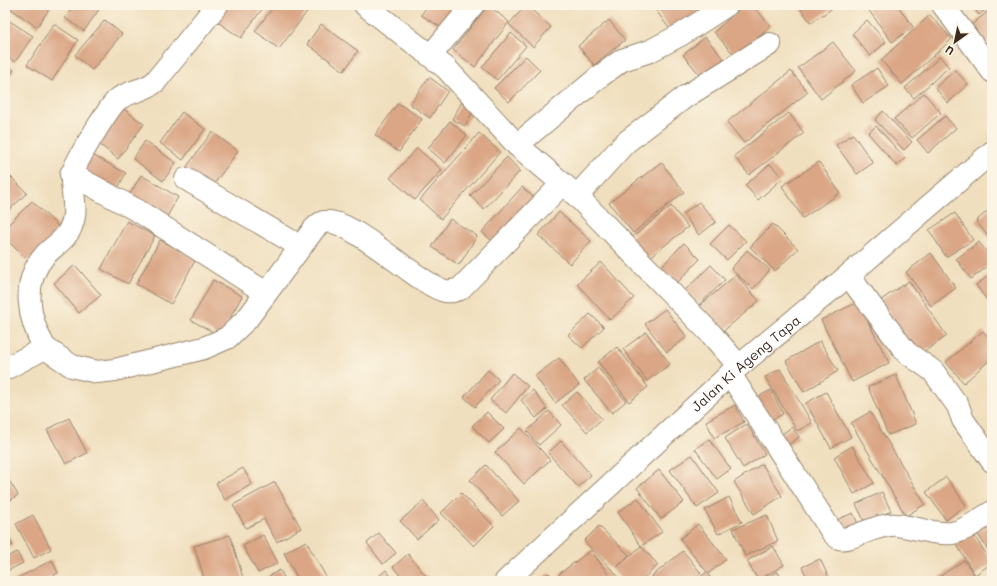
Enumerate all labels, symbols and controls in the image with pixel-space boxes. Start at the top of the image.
north arrow [935,22,975,62]
text: U [942,42,957,59]
street label: Jalan Ki Ageng Tapa [687,310,804,415]

